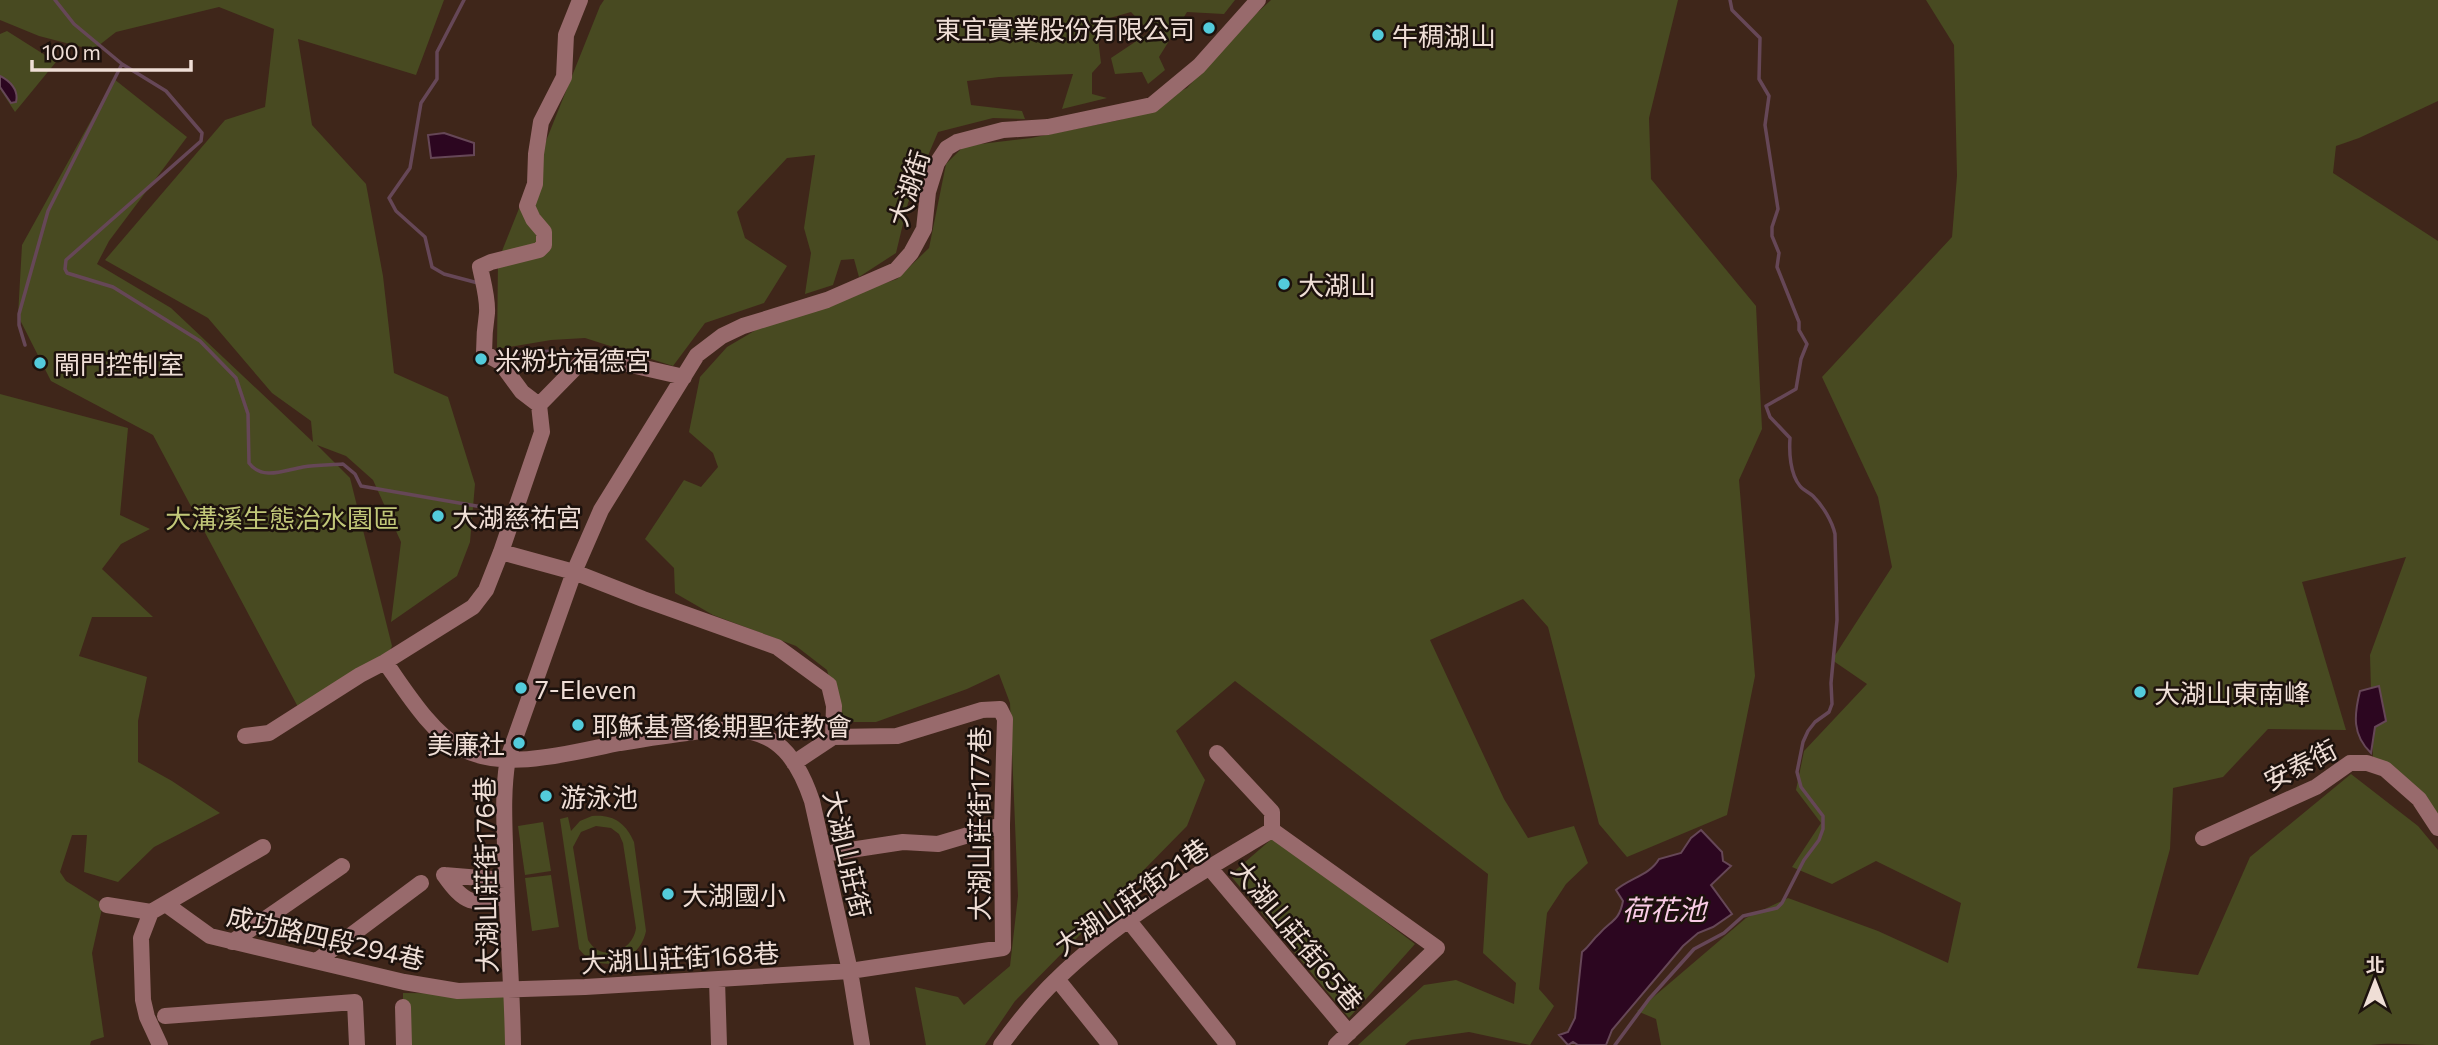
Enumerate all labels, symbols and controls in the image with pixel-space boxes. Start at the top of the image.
place label: 東宜實業股份有限公司 [935,13,1195,44]
marker: 東宜實業股份有限公司 [1201,20,1217,36]
place label: 牛稠湖山 [1392,20,1496,51]
marker: 牛稠湖山 [1370,27,1386,43]
scale bar [32,28,191,72]
text: 100 m [42,39,101,64]
street label: 大湖街 [881,146,935,230]
place label: 大湖山 [1298,269,1376,300]
marker: 大湖山 [1276,276,1292,292]
place label: 米粉坑福德宮 [495,344,651,375]
place label: 閘門控制室 [54,348,184,379]
marker: 米粉坑福德宮 [473,351,489,367]
marker: 閘門控制室 [32,355,48,371]
place label: 大湖慈祐宮 [452,501,582,532]
park label: 大溝溪生態治水園區 [165,502,399,533]
marker: 大湖慈祐宮 [430,508,446,524]
place label: 7-Eleven [535,673,637,704]
place label: 大湖山東南峰 [2154,677,2310,708]
marker: 7-Eleven [513,680,529,696]
marker: 大湖山東南峰 [2132,684,2148,700]
place label: 耶穌基督後期聖徒教會 [592,710,852,741]
marker: 耶穌基督後期聖徒教會 [570,717,586,733]
street label: 大湖山莊街177巷 [963,727,994,921]
place label: 美廉社 [427,728,505,759]
street label: 安泰街 [2258,732,2342,796]
marker: 美廉社 [511,735,527,751]
street label: 大湖山莊街176巷 [468,776,502,974]
place label: 游泳池 [560,781,638,812]
street label: 大湖山莊街 [818,787,878,921]
marker: 游泳池 [538,788,554,804]
street label: 大湖山莊街21巷 [1048,831,1214,961]
street label: 大湖山莊街65巷 [1226,854,1370,1016]
place label: 大湖國小 [682,879,786,910]
marker: 大湖國小 [660,886,676,902]
water label: 荷花池 [1622,892,1709,926]
street label: 成功路四段294巷 [224,899,428,975]
street label: 大湖山莊街168巷 [580,936,780,978]
north arrow [2340,947,2410,1017]
text: 北 [2365,953,2385,976]

